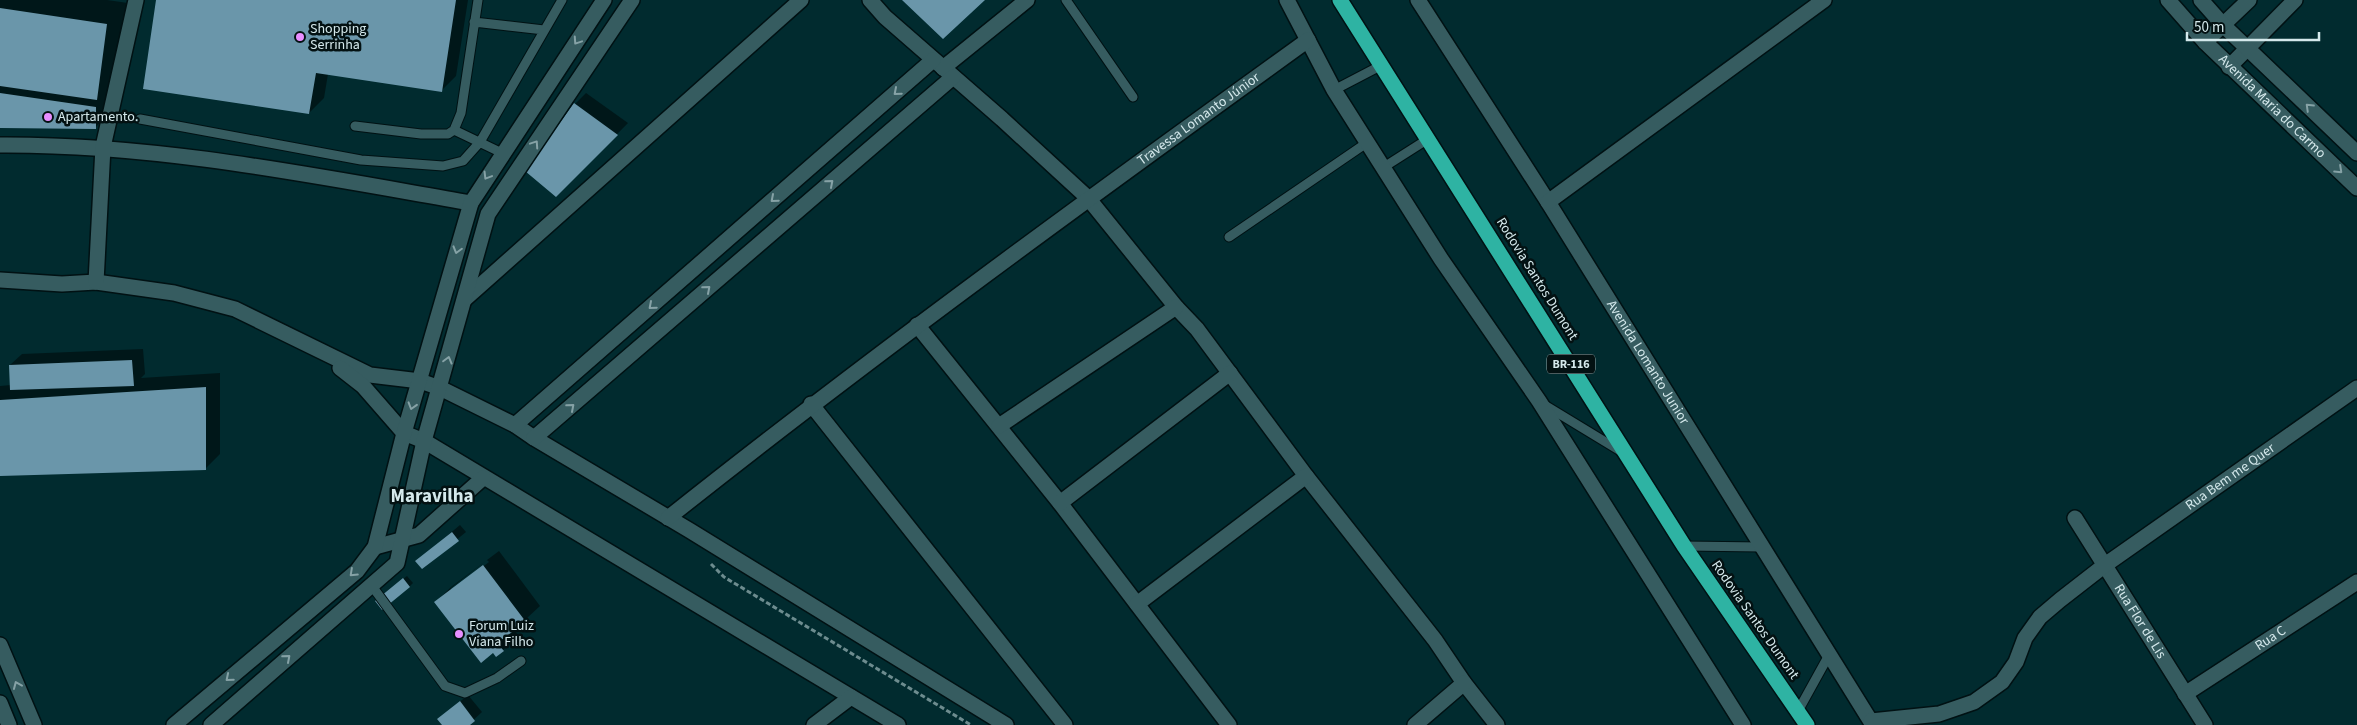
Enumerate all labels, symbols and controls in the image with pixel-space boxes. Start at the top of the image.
scale bar [2187,10,2320,42]
text: 50 m [2194,17,2224,38]
place label: Shopping Serrinha [310,19,366,55]
marker: Shopping Serrinha [294,31,306,43]
one-way arrow [574,35,583,44]
street label: Avenida Maria do Carmo [2214,50,2330,163]
street label: Travessa Lomanto Júnior [1133,68,1264,170]
one-way arrow [893,86,902,95]
one-way arrow [2306,104,2315,113]
place label: Apartamento. [58,107,138,127]
marker: Apartamento. [42,111,54,123]
one-way arrow [529,140,538,150]
one-way arrow [2333,164,2342,173]
one-way arrow [484,171,494,180]
one-way arrow [824,180,833,189]
one-way arrow [771,193,780,202]
street label: Rodovia Santos Dumont [1491,214,1583,344]
one-way arrow [453,246,463,254]
one-way arrow [701,286,710,295]
street label: Avenida Lomanto Junior [1601,296,1694,429]
one-way arrow [648,300,657,309]
road number: BR-116 [1547,354,1595,374]
one-way arrow [442,356,453,364]
one-way arrow [408,402,418,410]
one-way arrow [565,403,574,412]
street label: Rua Bem me Quer [2182,438,2279,515]
district label: Maravilha [390,483,474,510]
street label: Rodovia Santos Dumont [1706,556,1804,684]
one-way arrow [350,567,359,576]
street label: Rua Flor de Lis [2109,580,2171,663]
place label: Forum Luiz Viana Filho [469,616,534,652]
street label: Rua C [2251,621,2290,656]
marker: Forum Luiz Viana Filho [453,628,465,640]
one-way arrow [282,655,291,664]
one-way arrow [226,673,235,682]
one-way arrow [13,681,24,690]

